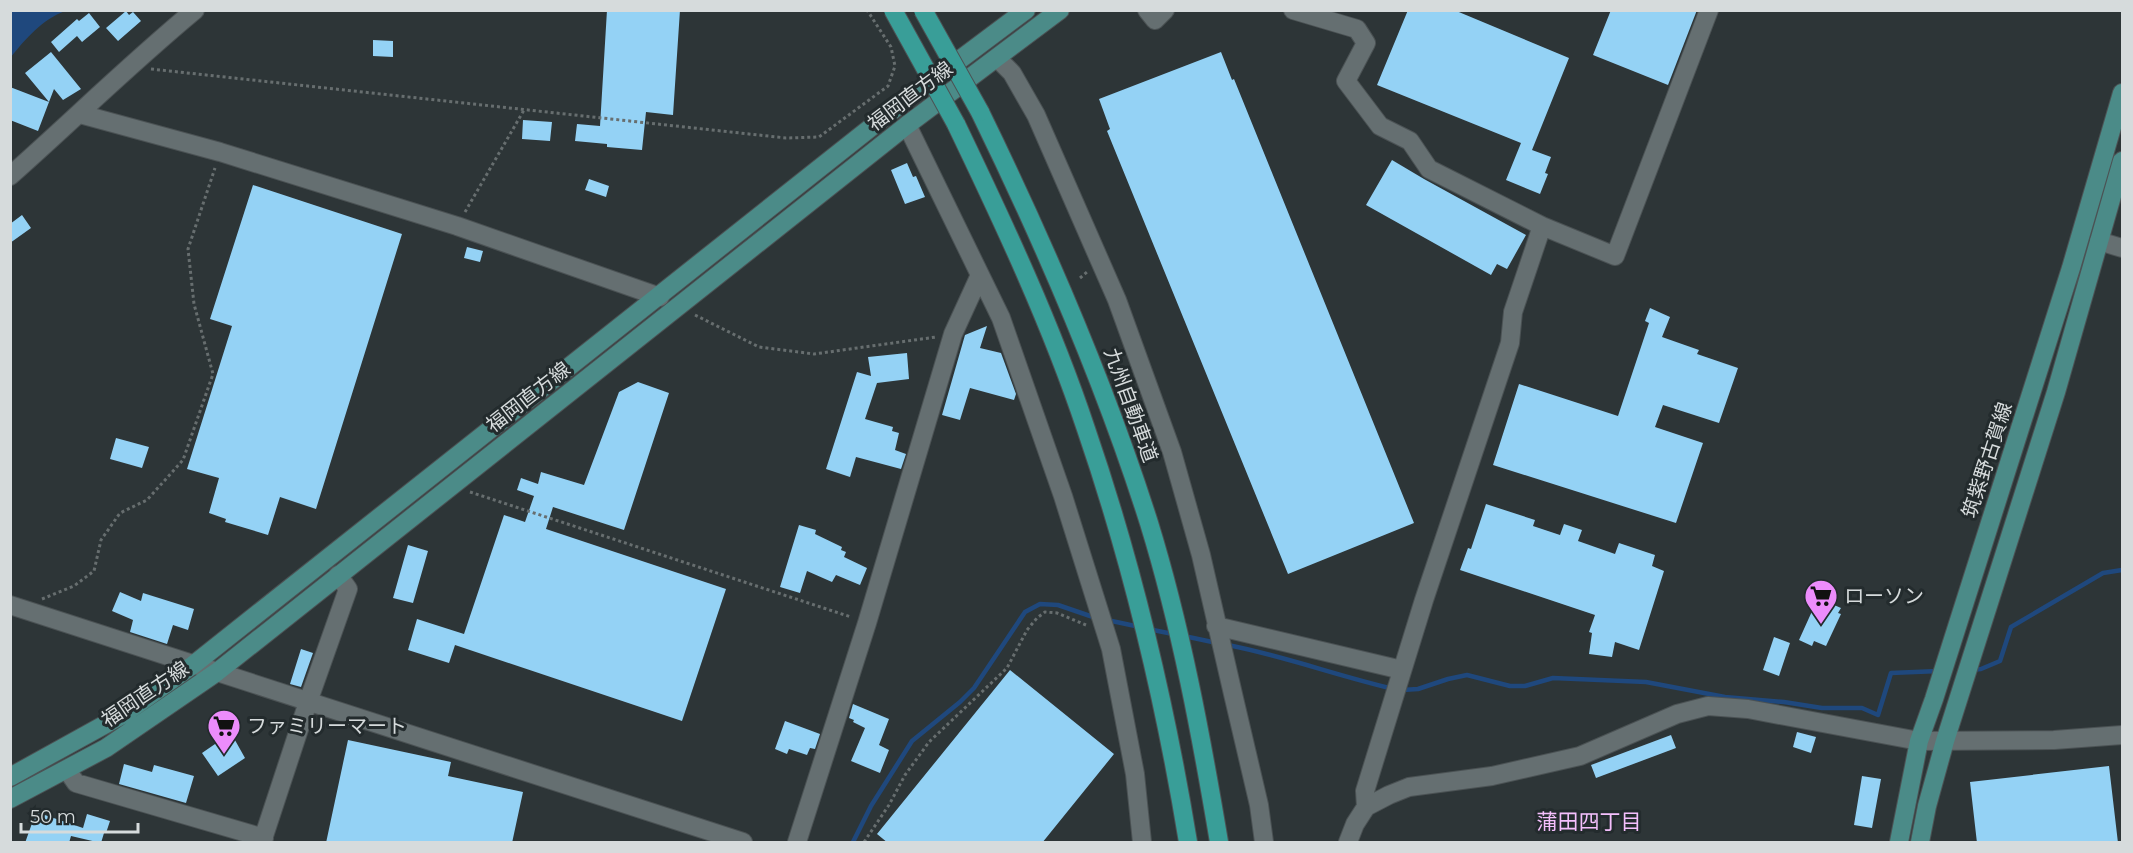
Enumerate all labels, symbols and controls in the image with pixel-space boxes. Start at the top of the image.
street label: 福岡直方線 [863,56,957,136]
street label: 九州自動車道 [1099,345,1163,465]
street label: 福岡直方線 [481,357,575,437]
street label: 筑紫野古賀線 [1957,399,2017,521]
supermarket icon: ローソン [1803,578,1839,625]
place label: ローソン [1844,584,1924,608]
street label: 福岡直方線 [97,656,193,732]
supermarket icon: ファミリーマート [206,708,242,755]
place label: ファミリーマート [247,714,407,738]
scale bar [21,796,138,834]
text: 50 m [30,806,76,828]
district label: 蒲田四丁目 [1537,809,1642,834]

